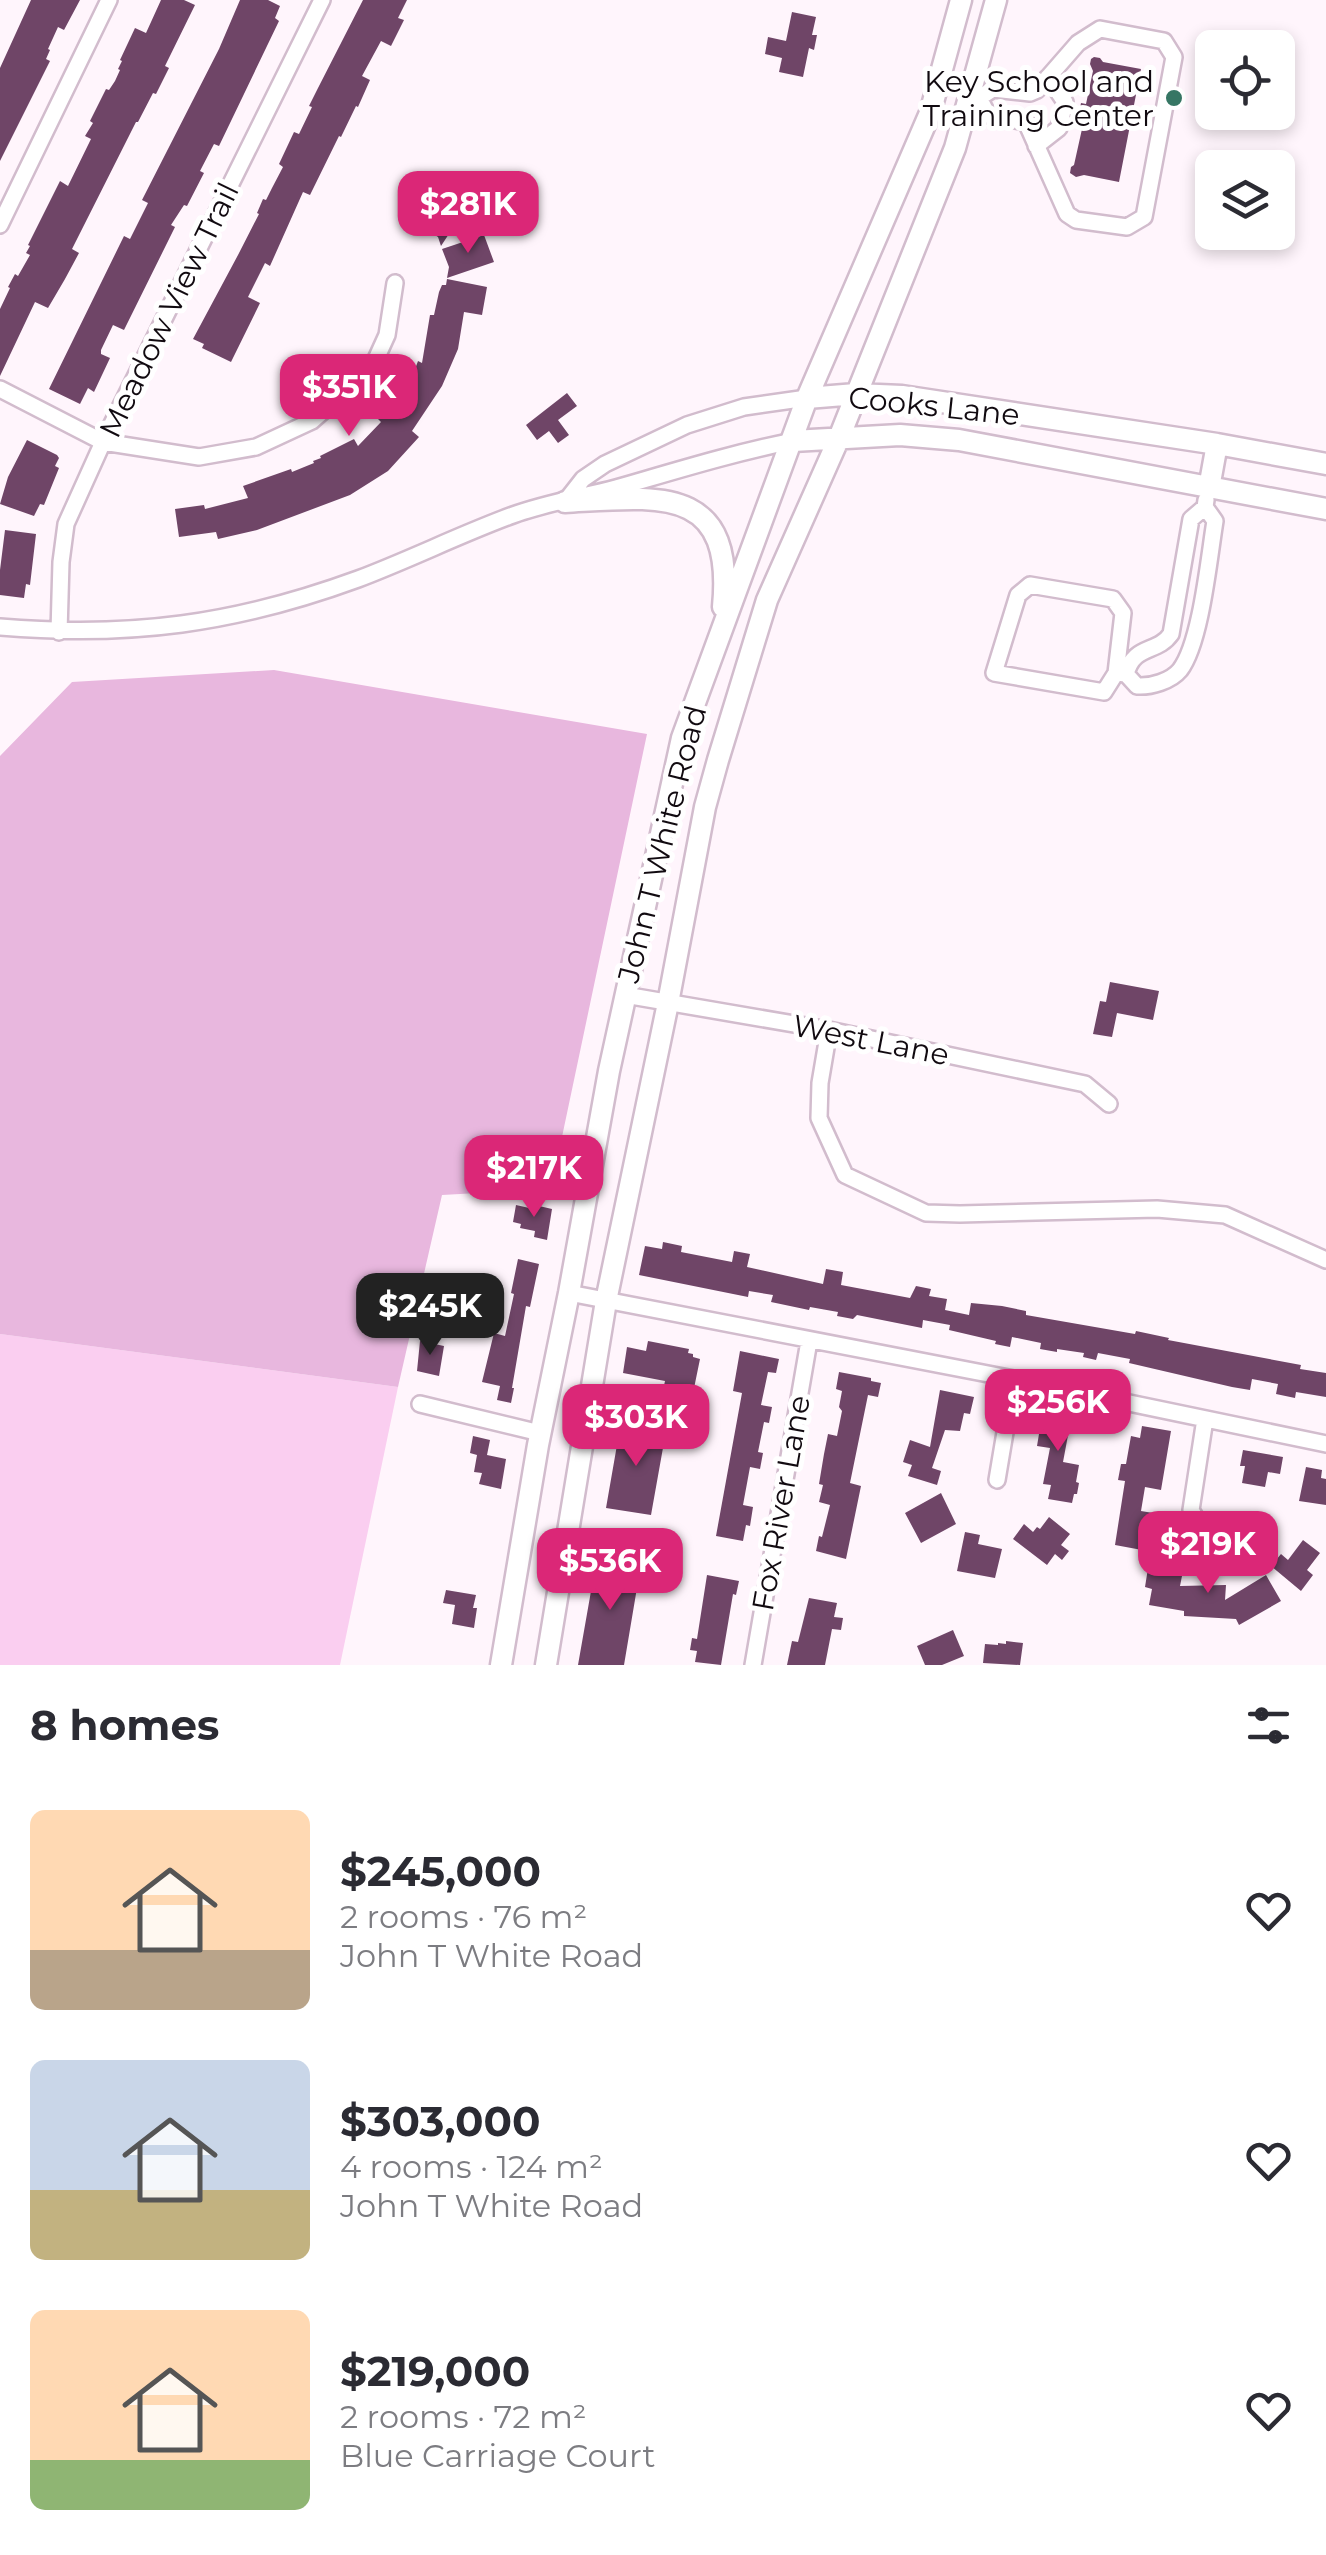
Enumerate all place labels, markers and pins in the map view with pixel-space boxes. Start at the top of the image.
place label: Key School and Training Center [923,63,1154,134]
marker: Key School and Training Center [1163,87,1185,109]
pin: $281K [398,171,538,256]
pin: $351K [279,354,419,439]
pin: $217K [464,1135,604,1220]
pin: $245K [360,1273,500,1358]
pin: $256K [988,1369,1128,1454]
pin: $303K [566,1384,706,1469]
pin: $219K [1138,1511,1278,1596]
pin: $536K [540,1528,680,1613]

